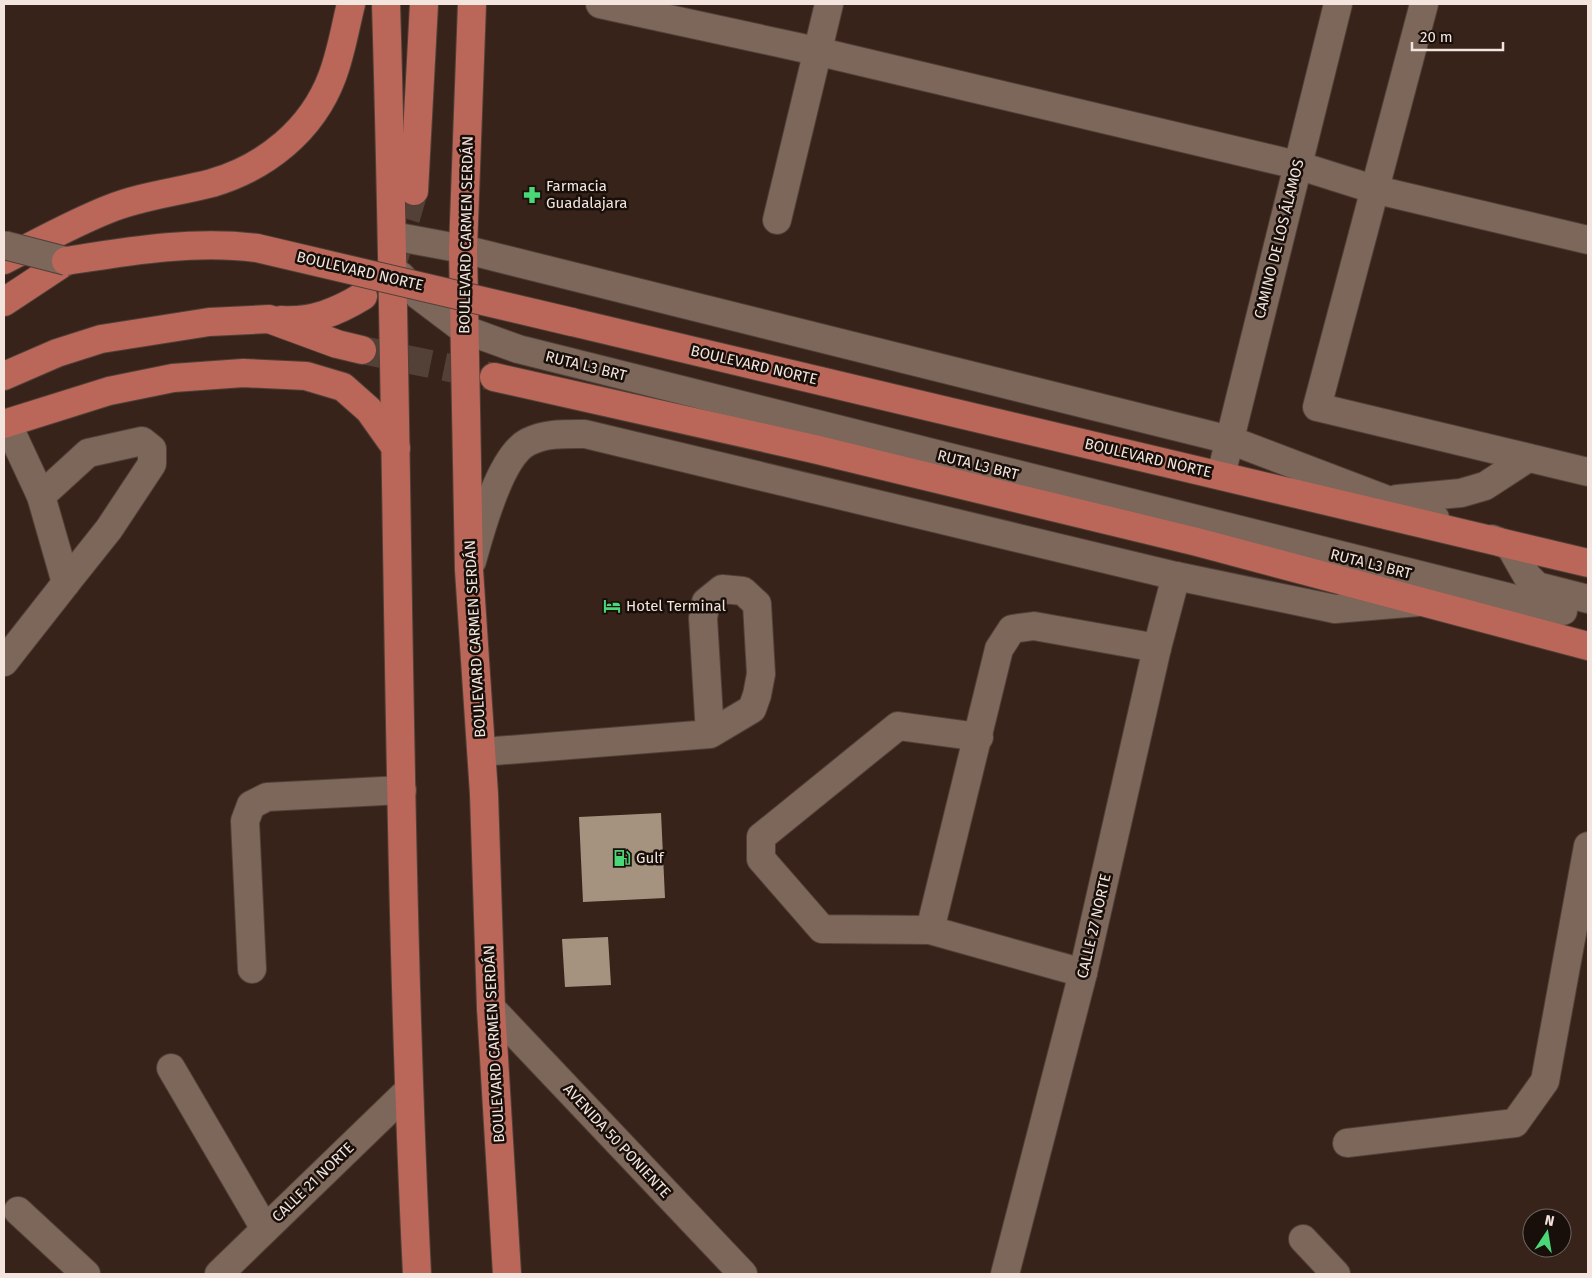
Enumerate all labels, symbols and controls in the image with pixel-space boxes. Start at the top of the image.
scale bar [1412,20,1503,52]
text: 20 m [1420,28,1453,46]
street label: BOULEVARD CARMEN SERDÁN [455,136,477,334]
street label: CAMINO DE LOS ÁLAMOS [1250,158,1308,320]
place label: Farmacia Guadalajara [546,177,627,212]
pharmacy icon: Farmacia Guadalajara [522,185,542,205]
street label: BOULEVARD NORTE [295,248,425,294]
street label: BOULEVARD NORTE [689,342,819,388]
street label: RUTA L3 BRT [544,347,629,385]
street label: BOULEVARD NORTE [1083,435,1213,481]
street label: RUTA L3 BRT [936,446,1021,484]
street label: BOULEVARD CARMEN SERDÁN [461,540,489,738]
street label: RUTA L3 BRT [1329,545,1414,583]
hotel icon: Hotel Terminal [602,596,622,616]
place label: Hotel Terminal [626,597,726,615]
fuel station icon: Gulf [612,848,632,868]
place label: Gulf [636,849,665,867]
street label: CALLE 27 NORTE [1073,872,1115,980]
street label: BOULEVARD CARMEN SERDÁN [480,945,508,1143]
street label: AVENIDA 50 PONIENTE [560,1080,674,1202]
street label: CALLE 21 NORTE [268,1138,358,1226]
north arrow [1522,1208,1572,1258]
text: N [1543,1211,1556,1230]

